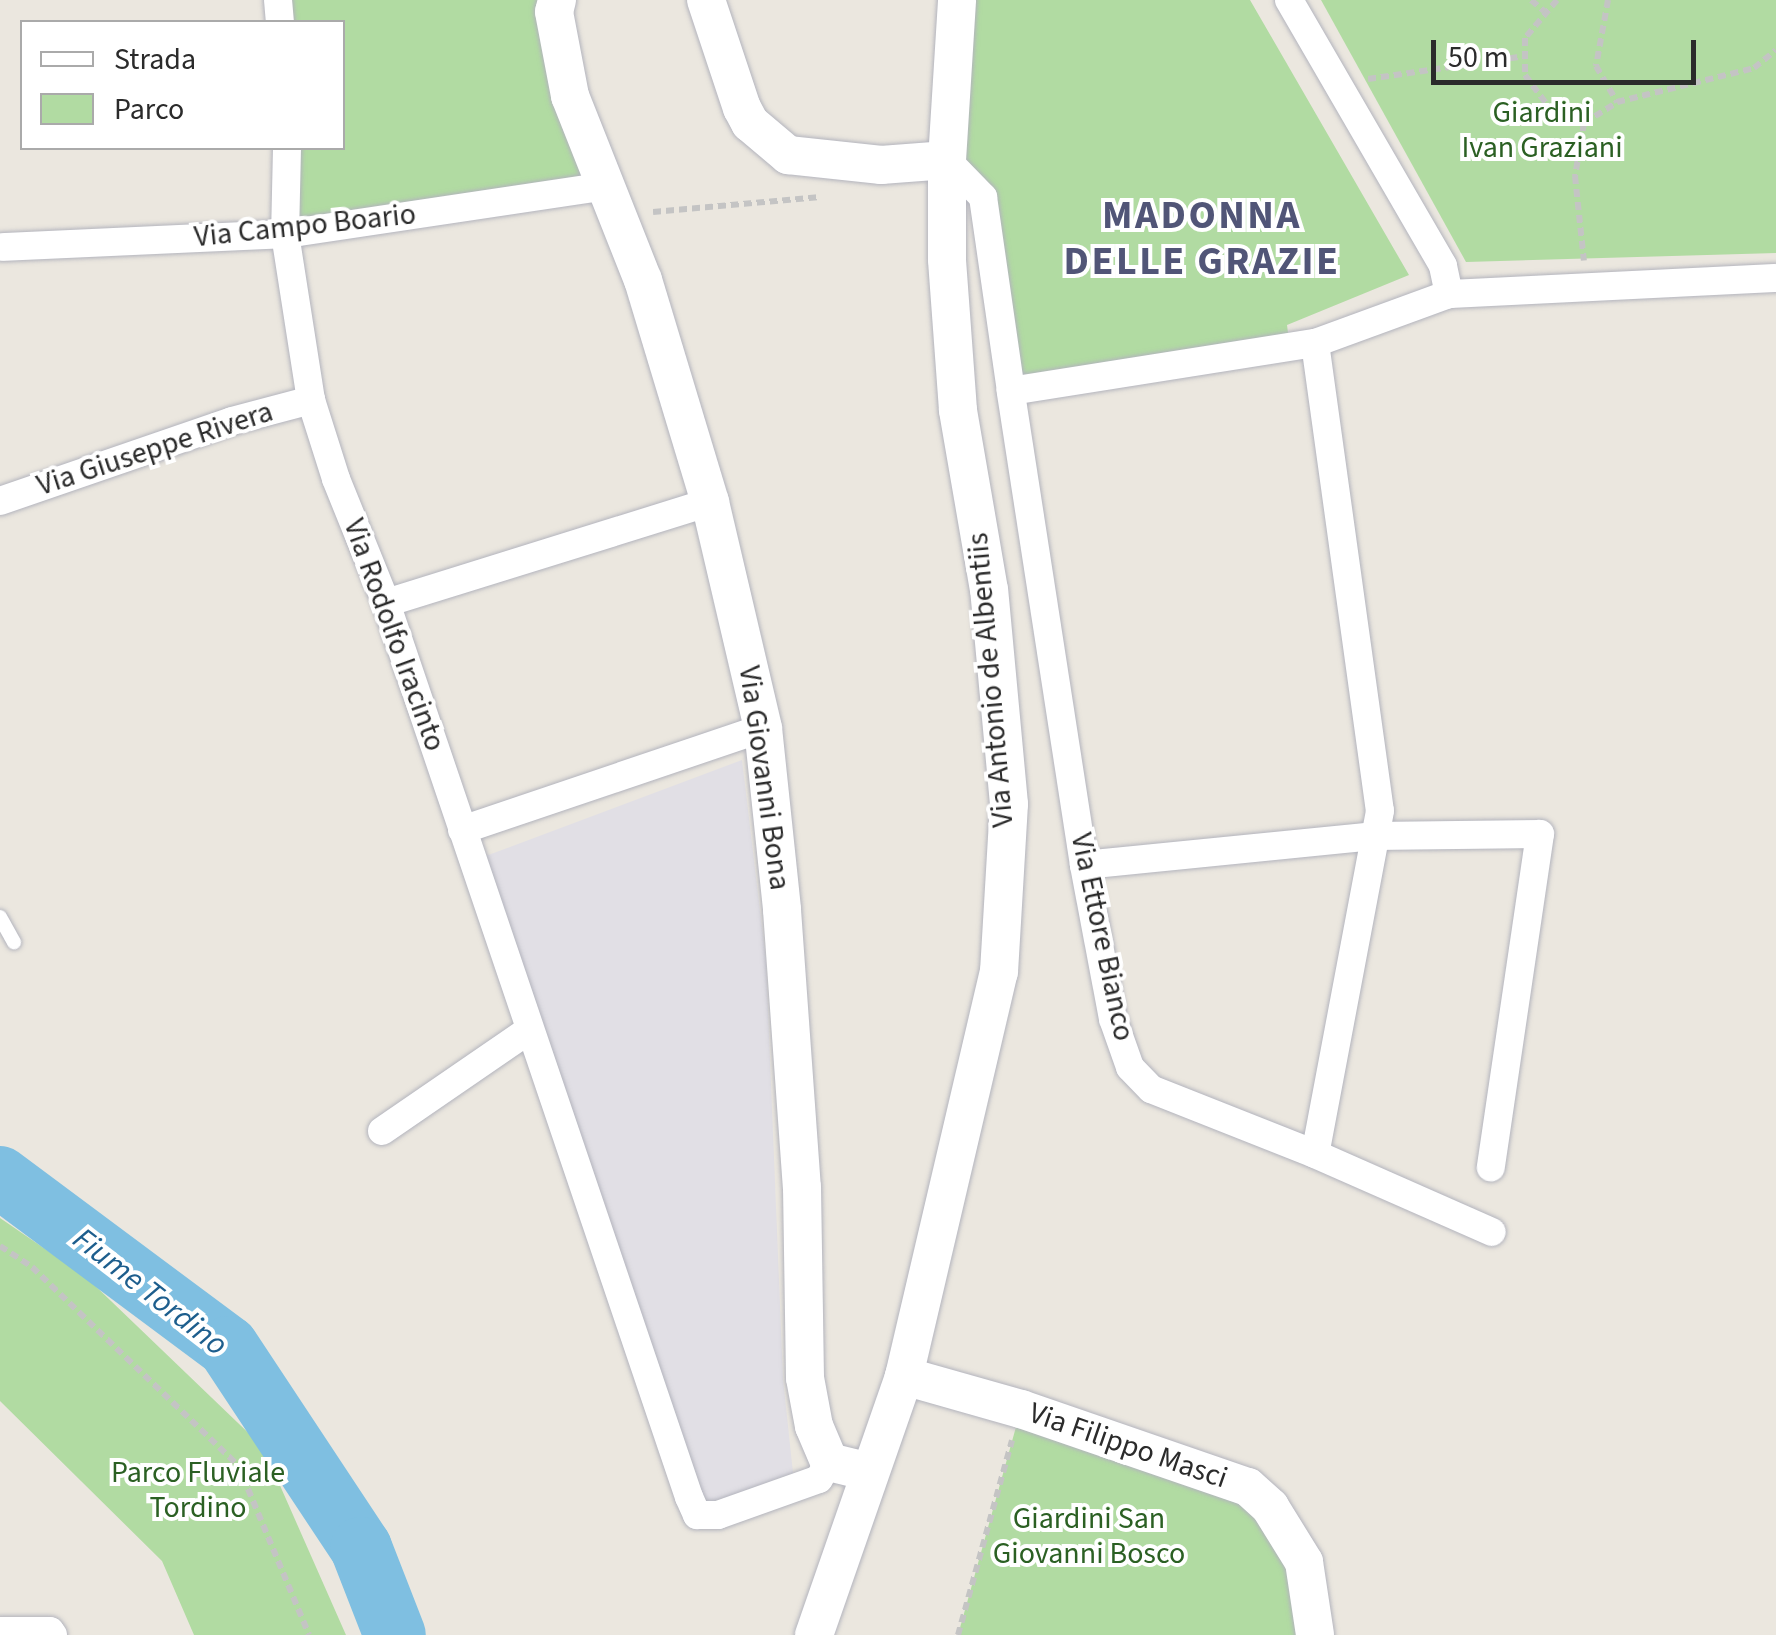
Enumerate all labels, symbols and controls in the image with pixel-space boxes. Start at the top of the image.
legend [20,20,345,150]
scale bar [1436,20,1701,82]
text: 50 m [1448,36,1509,79]
text: Strada [114,38,196,81]
text: Parco [114,88,184,131]
park label: Giardini Ivan Graziani [1461,95,1623,166]
district label: MADONNA DELLE GRAZIE [1064,192,1340,286]
street label: Via Campo Boario [192,196,418,256]
street label: Via Giuseppe Rivera [33,394,277,504]
street label: Via Rodolfo Iracinto [335,514,453,756]
street label: Via Antonio de Albentiis [960,531,1022,829]
street label: Via Giovanni Bona [730,664,798,892]
street label: Via Ettore Bianco [1062,830,1142,1044]
water label: Fiume Tordino [65,1220,235,1364]
street label: Via Filippo Masci [1024,1395,1232,1497]
park label: Parco Fluviale Tordino [111,1455,285,1526]
park label: Giardini San Giovanni Bosco [993,1501,1185,1572]

